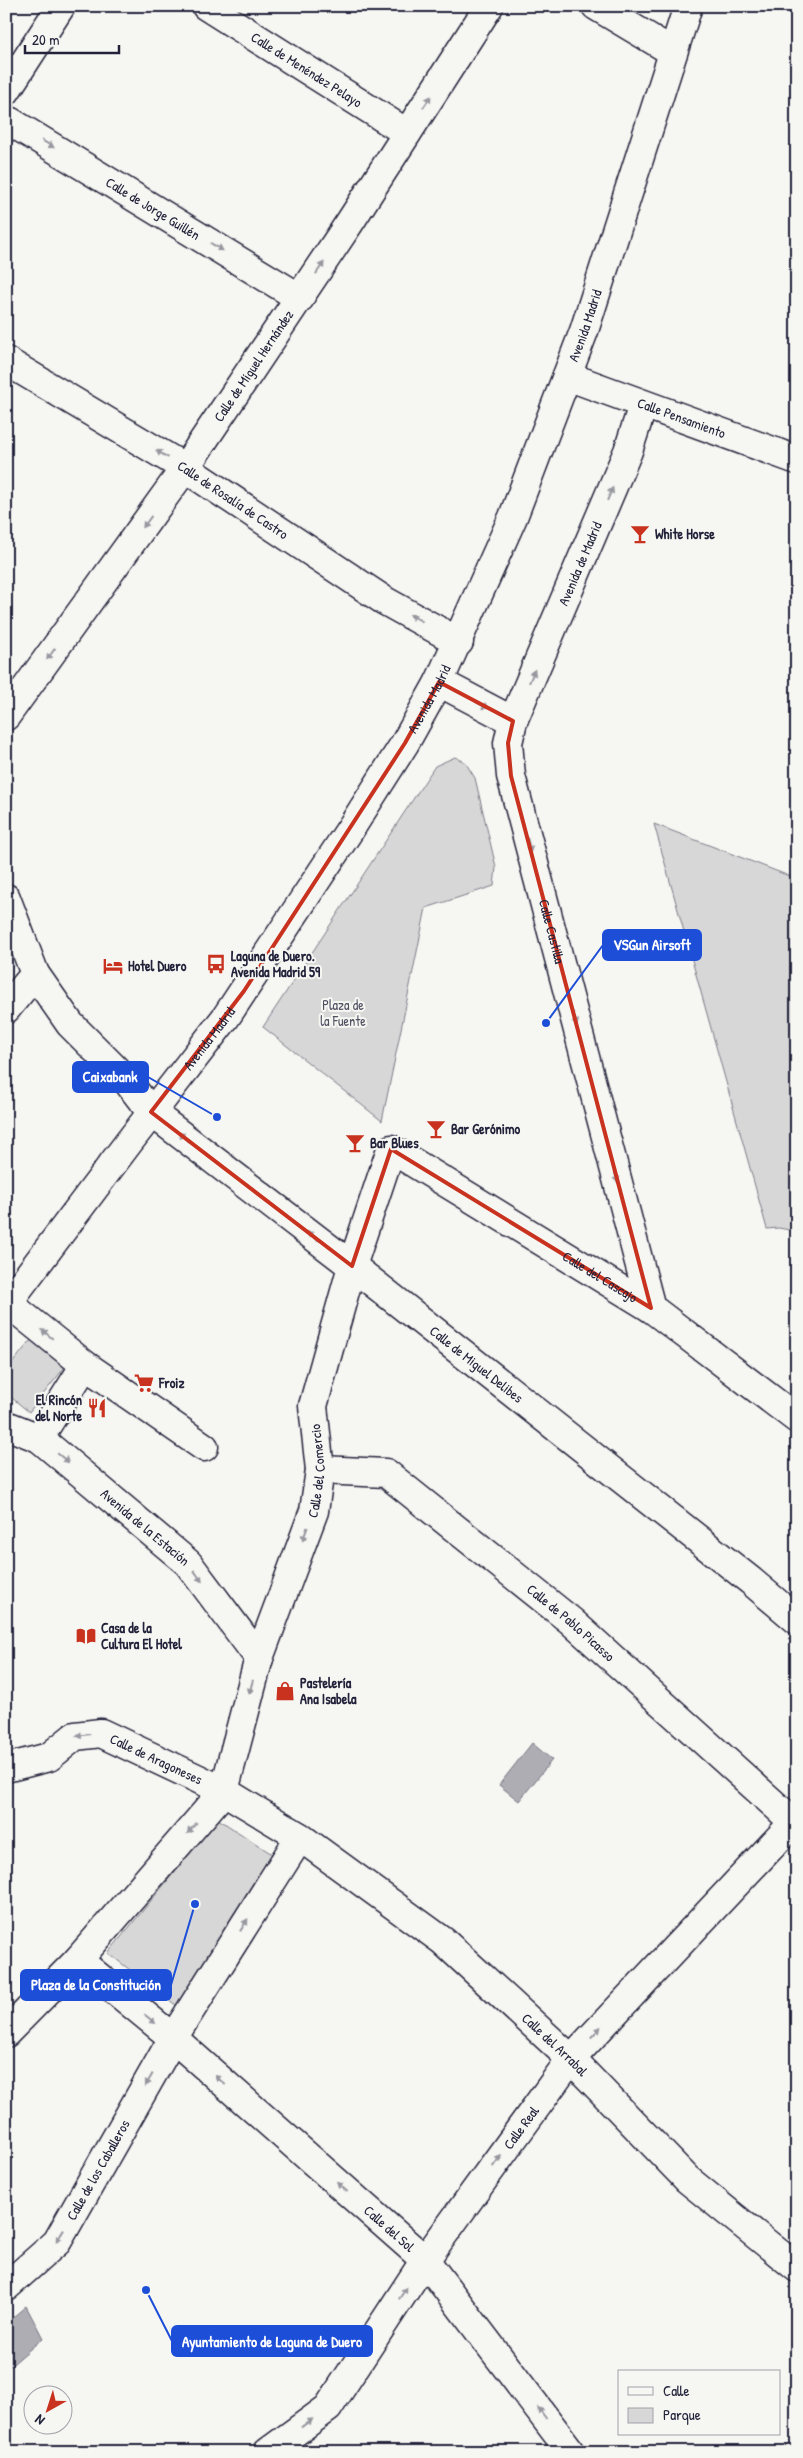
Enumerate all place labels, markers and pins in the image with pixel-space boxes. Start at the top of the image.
bar icon: White Horse [629,523,651,545]
place label: White Horse [655,524,715,543]
callout: VSGun Airsoft [603,930,701,960]
place label: Laguna de Duero. Avenida Madrid 59 [231,946,321,981]
bus stop icon: Laguna de Duero. Avenida Madrid 59 [205,953,227,975]
hotel icon: Hotel Duero [102,955,124,977]
place label: Hotel Duero [128,956,187,975]
callout: Caixabank [73,1062,148,1092]
bar icon: Bar Gerónimo [425,1118,447,1140]
place label: Bar Gerónimo [451,1119,521,1138]
bar icon: Bar Blues [344,1132,366,1154]
place label: Bar Blues [370,1133,419,1152]
supermarket icon: Froiz [133,1372,155,1394]
place label: Froiz [158,1373,184,1392]
place label: El Rincón del Norte [35,1390,82,1425]
restaurant icon: El Rincón del Norte [86,1397,108,1419]
place label: Casa de la Cultura El Hotel [101,1618,182,1653]
library icon: Casa de la Cultura El Hotel [75,1625,97,1647]
place label: Pastelería Ana Isabela [300,1673,357,1708]
shop icon: Pastelería Ana Isabela [274,1680,296,1702]
callout: Plaza de la Constitución [21,1970,171,2000]
callout: Ayuntamiento de Laguna de Duero [172,2326,372,2356]

